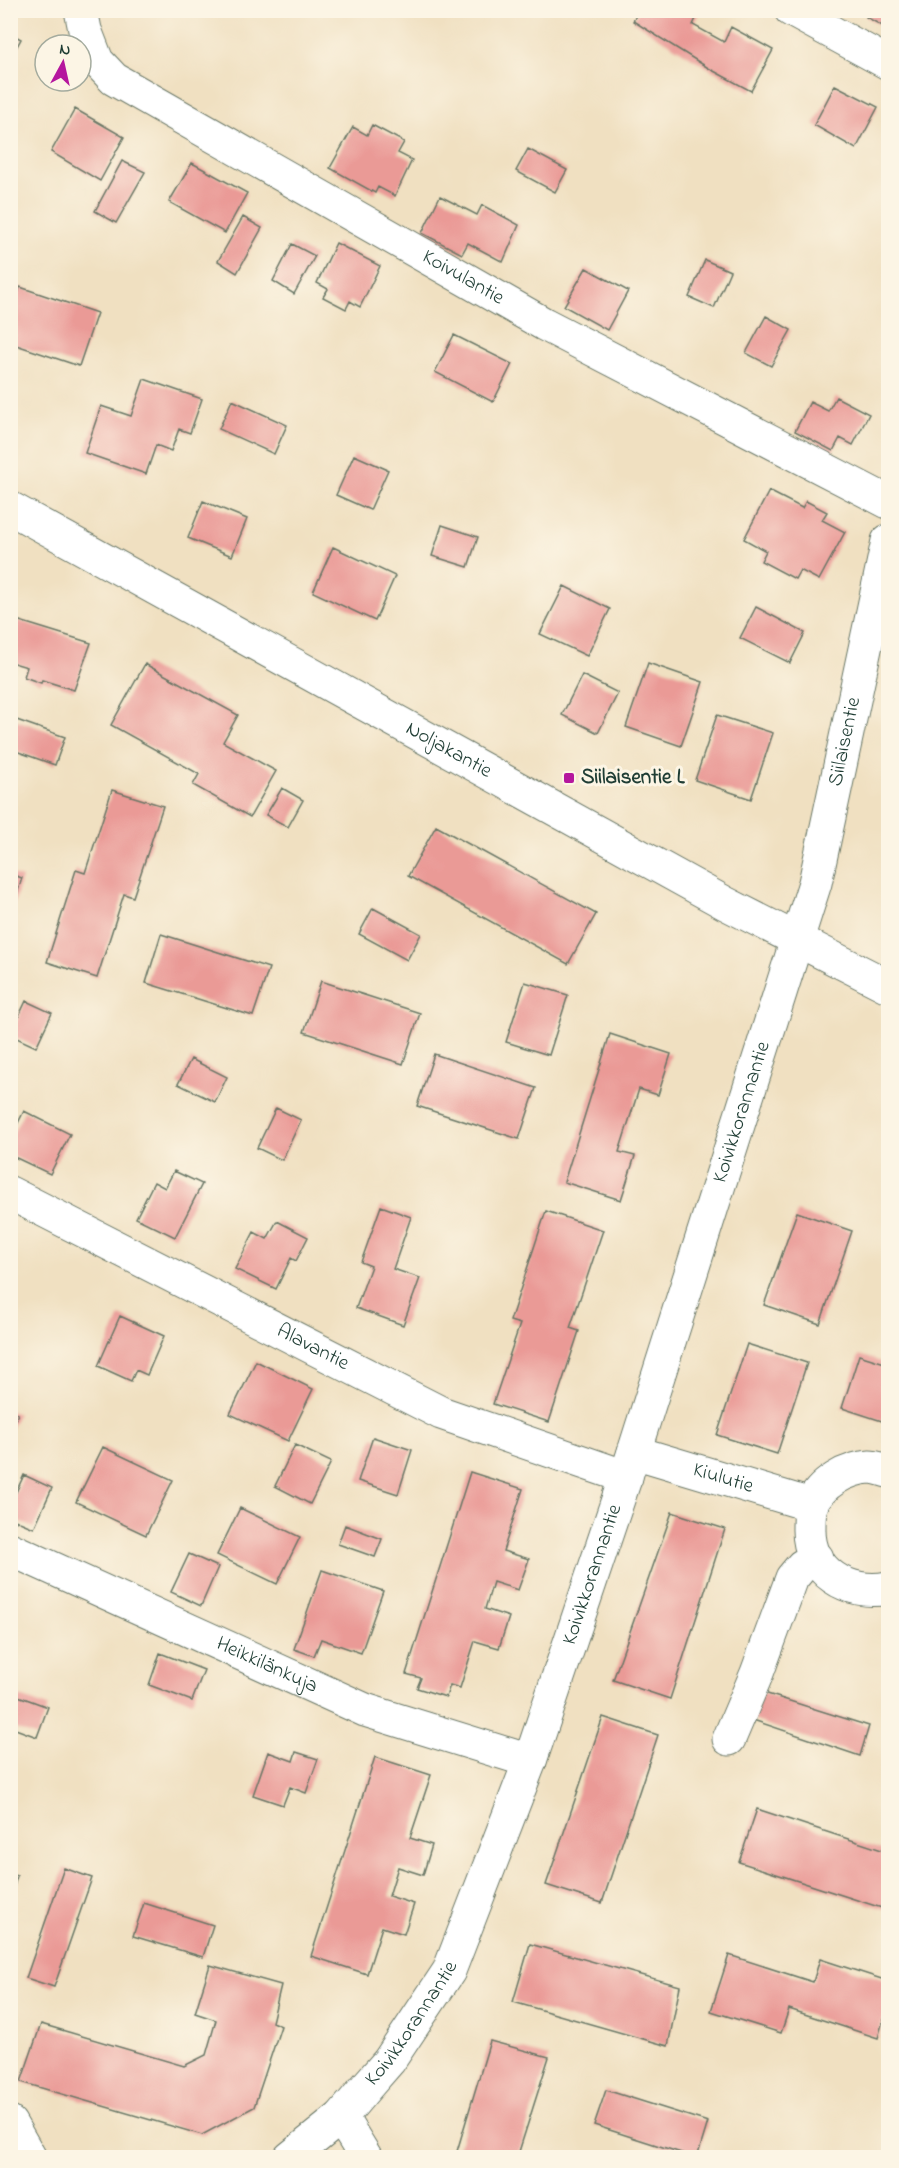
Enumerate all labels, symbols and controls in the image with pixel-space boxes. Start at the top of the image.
north arrow [33,33,93,93]
text: N [58,37,72,63]
street label: Koivulantie [416,242,510,314]
street label: Siilaisentie [821,694,869,789]
street label: Noljakantie [400,714,498,787]
place label: Siilaisentie L [581,763,686,793]
marker: Siilaisentie L [562,771,576,785]
street label: Koivikkorannantie [706,1037,779,1187]
street label: Alavantie [271,1317,355,1379]
street label: Kiulutie [689,1455,757,1502]
street label: Koivikkorannantie [555,1500,630,1649]
street label: Heikkilänkuja [211,1629,323,1702]
street label: Koivikkorannantie [358,1957,466,2093]

